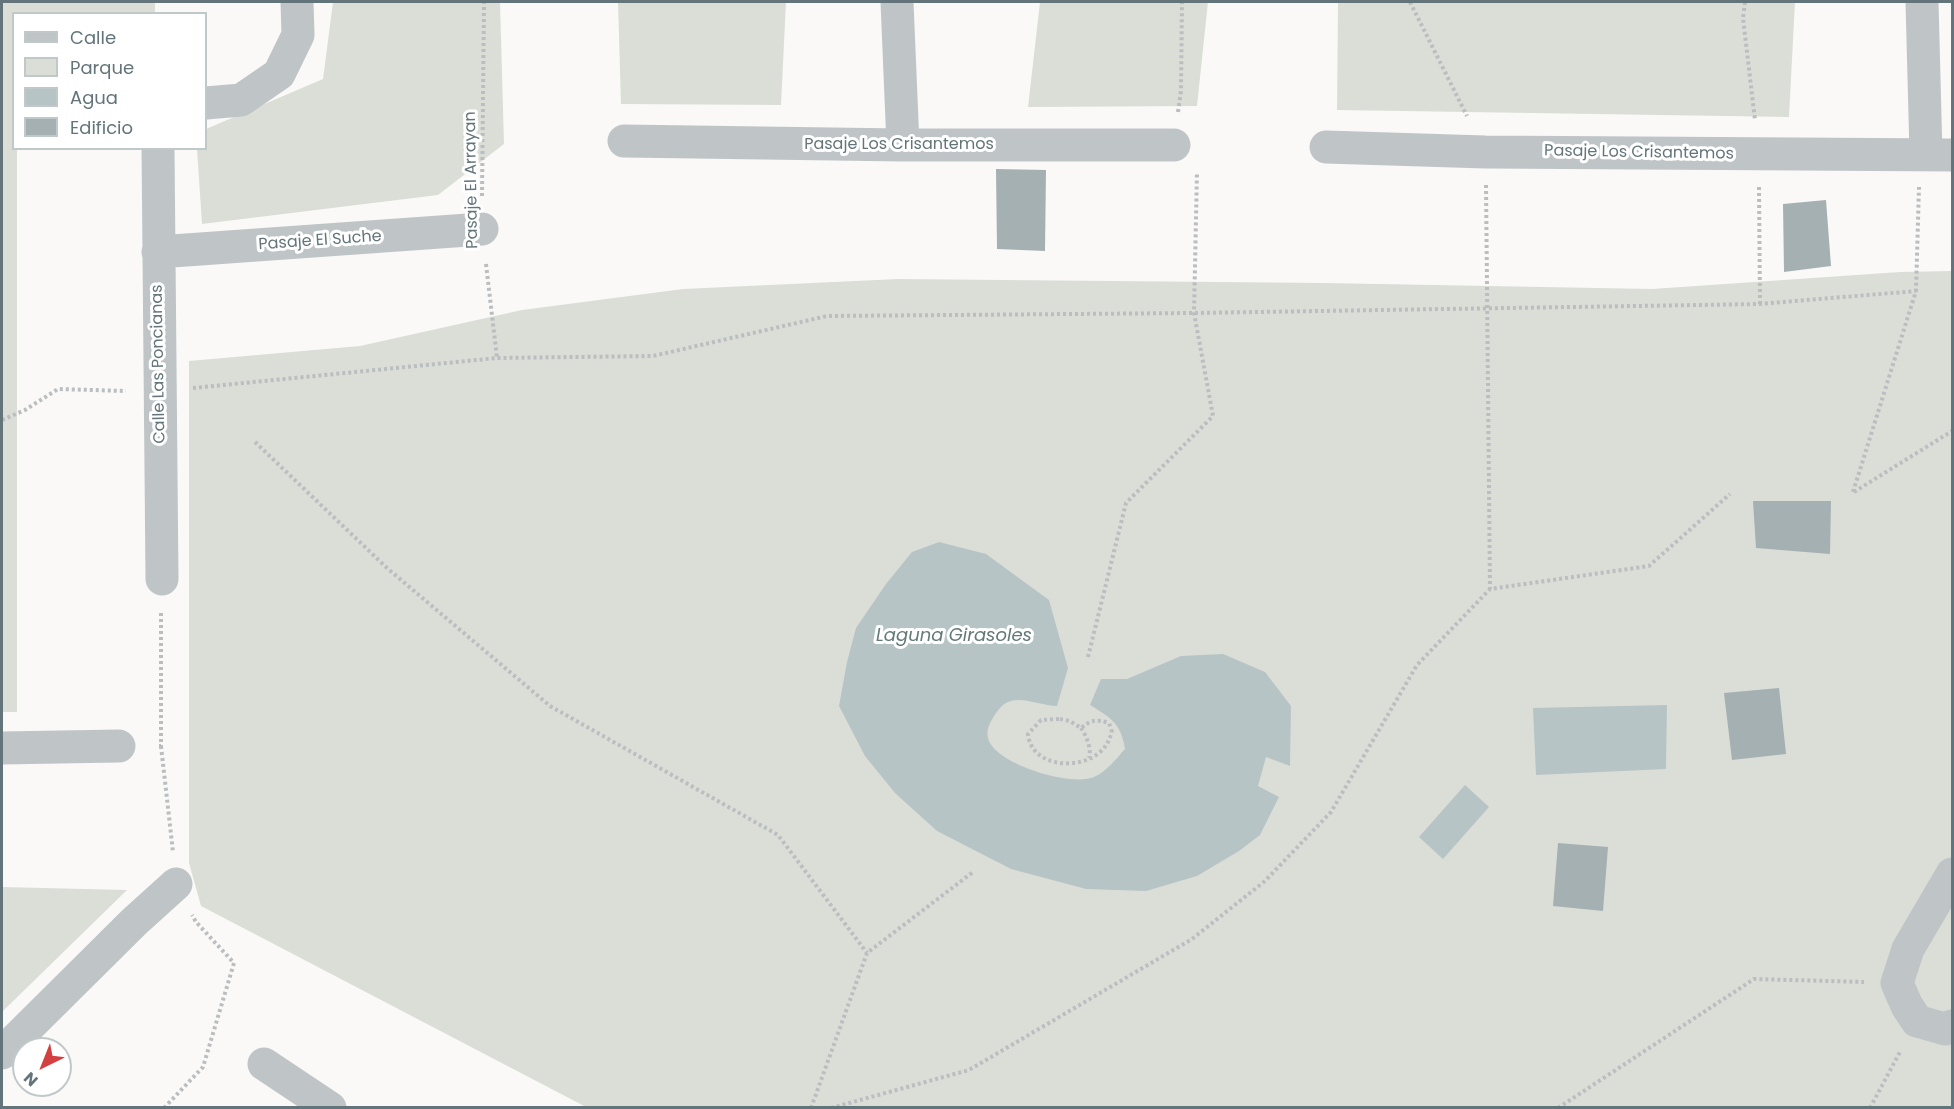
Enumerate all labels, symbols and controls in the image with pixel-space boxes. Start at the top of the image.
legend [12,12,207,150]
text: Calle [70,25,116,50]
text: Parque [70,55,134,80]
text: Agua [70,85,118,110]
street label: Pasaje El Arrayan [461,111,483,249]
text: Edificio [70,115,133,140]
street label: Pasaje Los Crisantemos [804,135,994,155]
street label: Pasaje Los Crisantemos [1544,142,1734,164]
street label: Pasaje El Suche [258,227,382,255]
street label: Calle Las Poncianas [148,284,170,444]
water label: Laguna Girasoles [876,625,1032,647]
north arrow [12,1037,72,1097]
text: N [19,1067,43,1092]

